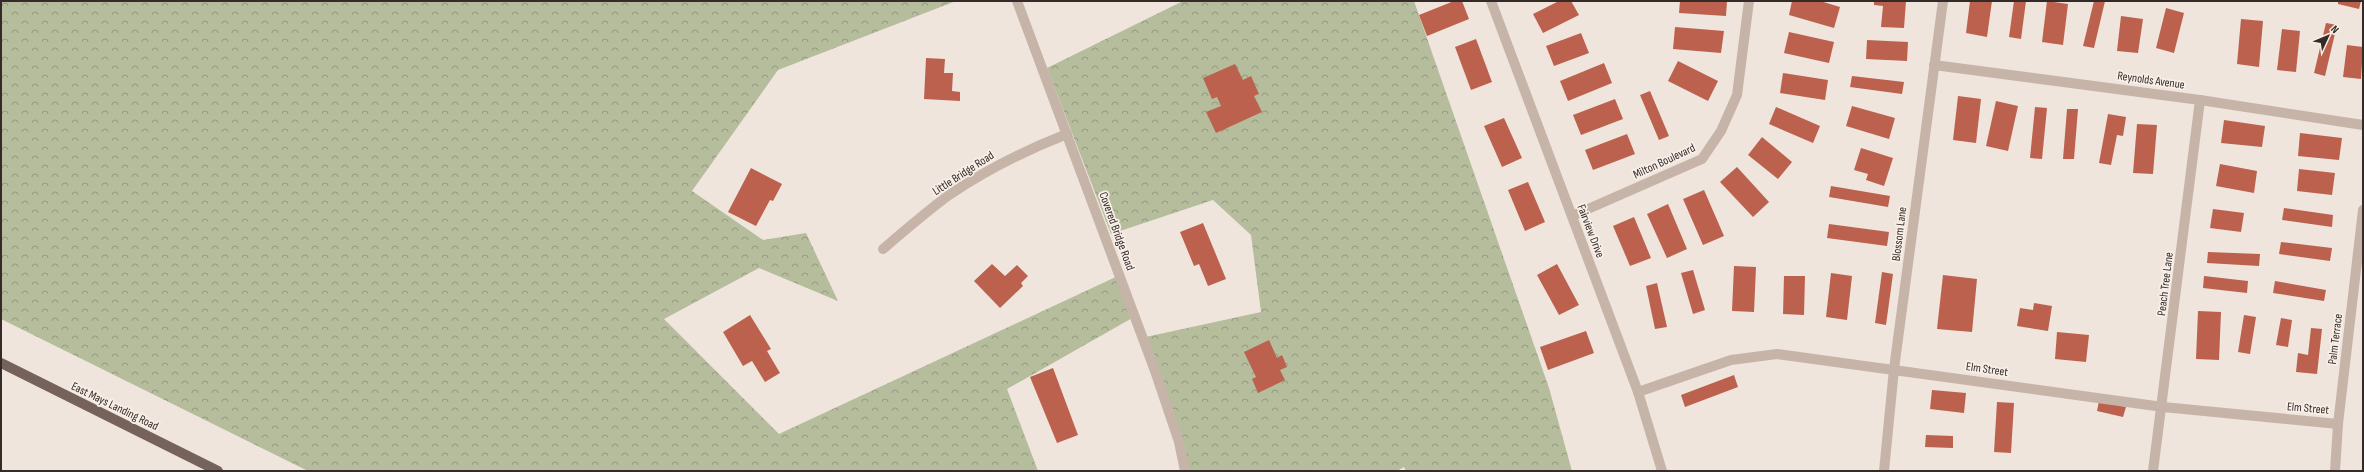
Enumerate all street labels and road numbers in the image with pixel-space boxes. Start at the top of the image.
street label: Reynolds Avenue [2116,68,2186,93]
street label: Milton Boulevard [1631,141,1698,182]
street label: Little Bridge Road [930,148,997,199]
street label: Covered Bridge Road [1095,190,1138,272]
street label: Fairview Drive [1573,202,1608,260]
street label: Blossom Lane [1889,206,1910,262]
street label: Peach Tree Lane [2154,251,2177,317]
street label: Palm Terrace [2325,313,2346,365]
street label: Elm Street [1965,359,2009,380]
street label: East Mays Landing Road [69,379,161,434]
street label: Elm Street [2286,399,2330,418]

